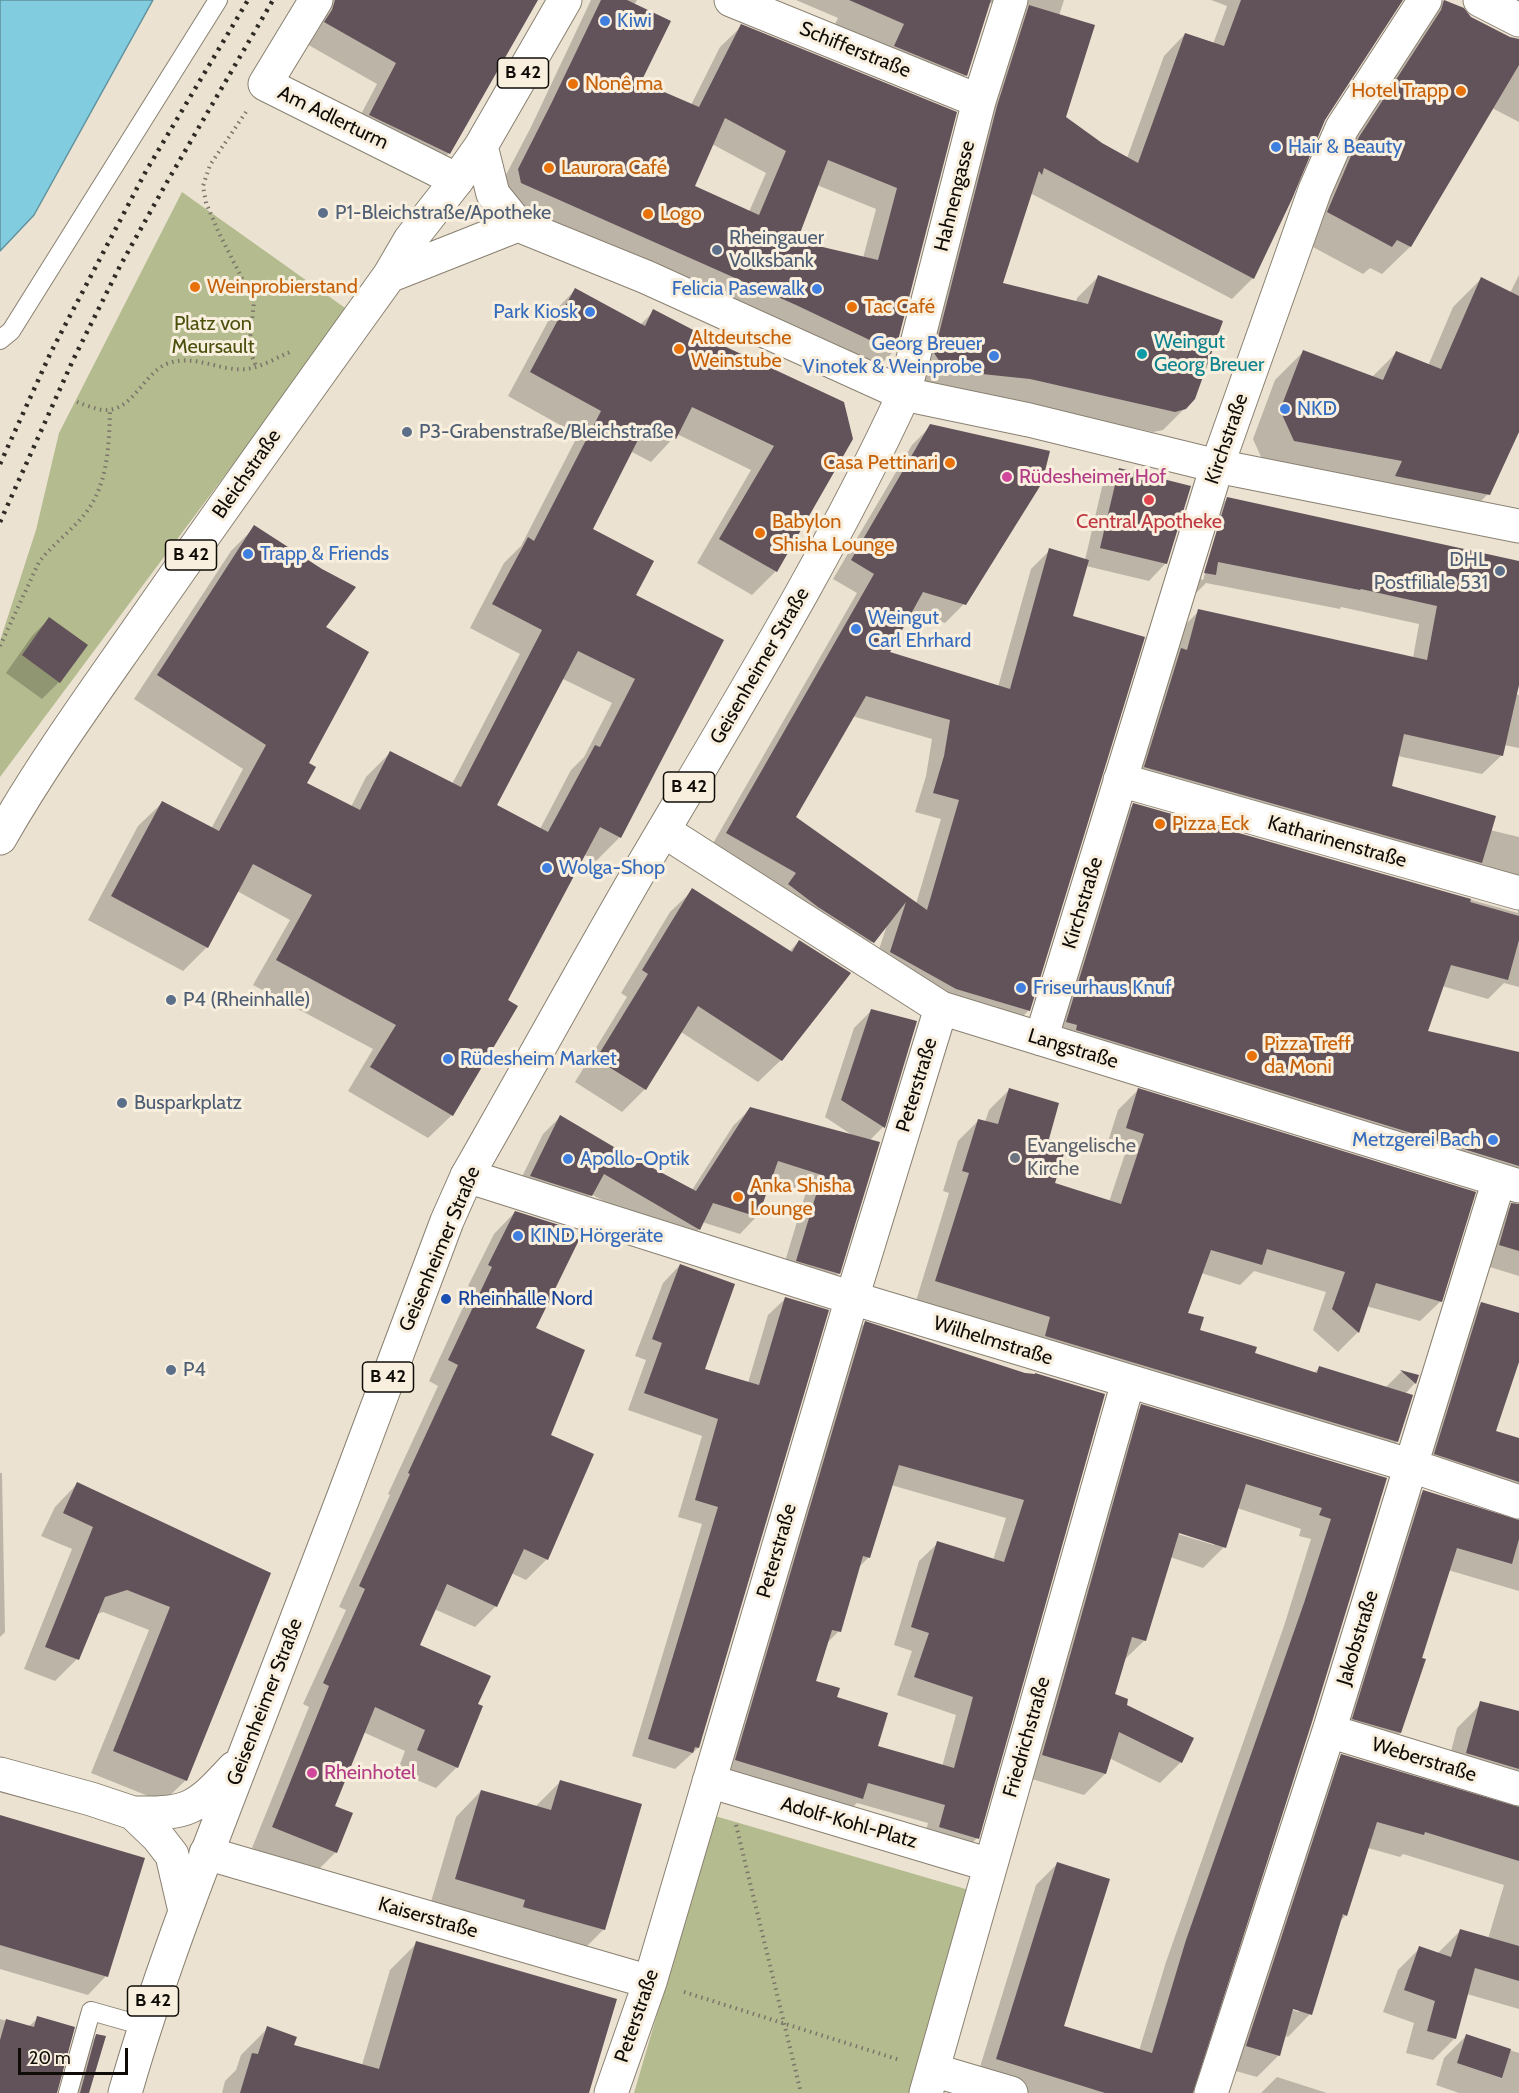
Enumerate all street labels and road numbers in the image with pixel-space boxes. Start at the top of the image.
street label: Schifferstraße [796,17,914,83]
road number: B 42 [498,58,548,88]
street label: Am Adlerturm [274,81,392,155]
street label: Hahnengasse [930,138,980,254]
street label: Kirchstraße [1200,390,1254,488]
street label: Bleichstraße [208,425,286,523]
road number: B 42 [166,540,216,570]
street label: Geisenheimer Straße [705,583,815,749]
road number: B 42 [664,772,714,802]
street label: Katharinenstraße [1265,811,1409,873]
street label: Kirchstraße [1058,854,1108,952]
street label: Langstraße [1025,1024,1121,1074]
street label: Peterstraße [891,1035,943,1135]
street label: Geisenheimer Straße [394,1163,486,1335]
street label: Wilhelmstraße [930,1311,1056,1371]
road number: B 42 [362,1362,414,1392]
street label: Peterstraße [752,1501,802,1601]
street label: Jakobstraße [1332,1588,1384,1688]
street label: Geisenheimer Straße [222,1615,308,1789]
street label: Friedrichstraße [998,1674,1056,1800]
street label: Weberstraße [1369,1733,1479,1787]
street label: Adolf-Kohl-Platz [778,1792,920,1854]
street label: Kaiserstraße [375,1892,481,1944]
street label: Peterstraße [610,1966,664,2066]
road number: B 42 [128,1986,178,2016]

